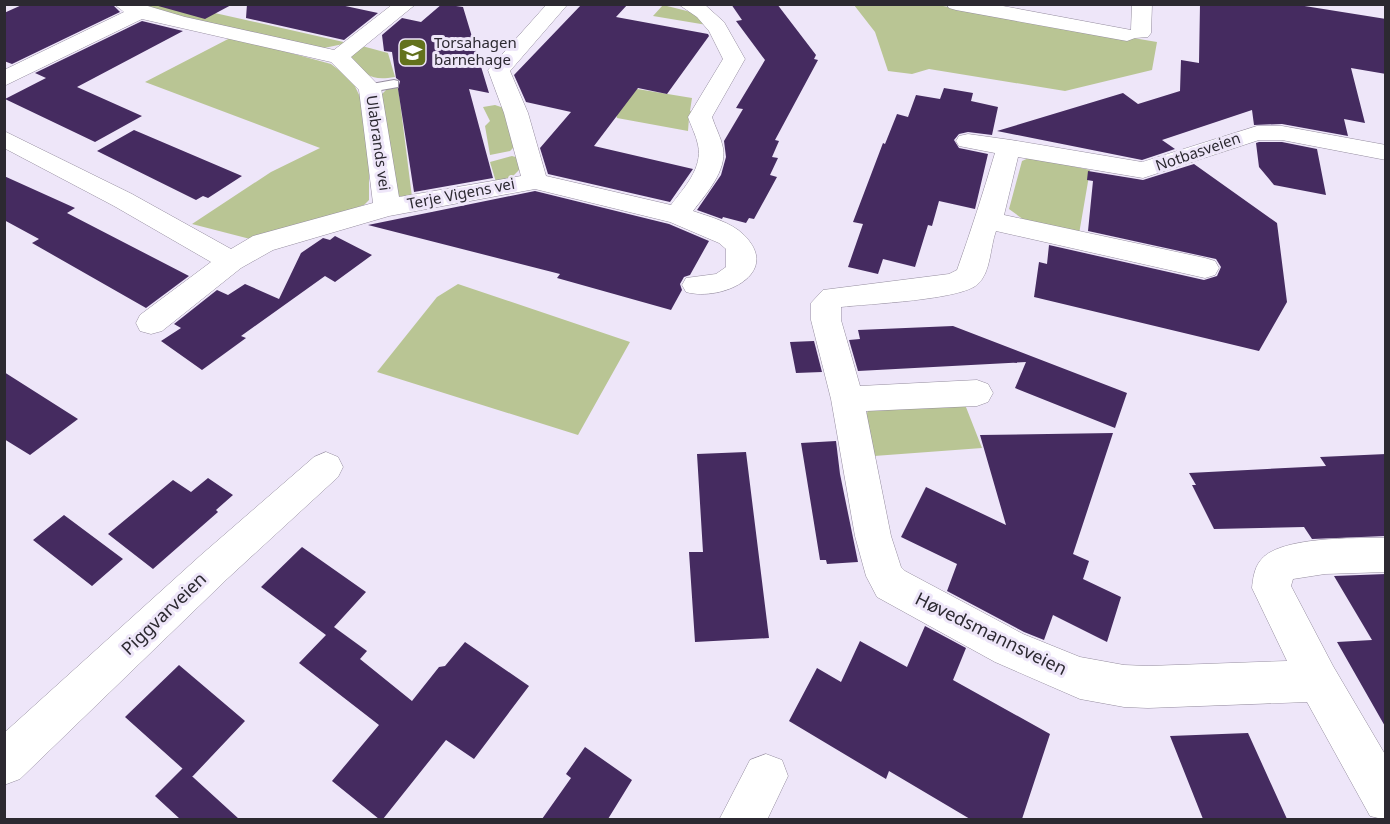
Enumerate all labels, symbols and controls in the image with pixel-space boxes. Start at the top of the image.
place label: Torsahagen barnehage [434,32,517,69]
school or university icon: Torsahagen barnehage [397,36,429,68]
street label: Ulabrands vei [362,94,396,192]
street label: Notbasveien [1153,127,1243,175]
street label: Terje Vigens vei [405,173,516,213]
street label: Piggvarveien [116,567,211,660]
street label: Høvedsmannsveien [912,586,1071,680]

